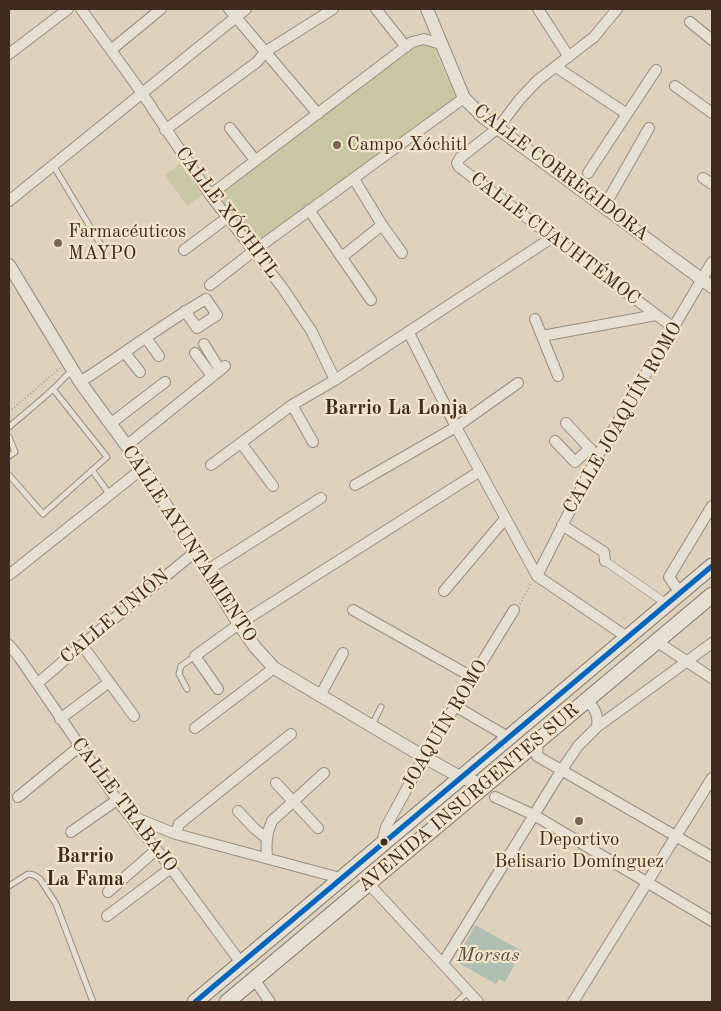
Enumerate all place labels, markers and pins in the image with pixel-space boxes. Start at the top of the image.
place label: Campo Xóchitl [347,134,467,156]
marker: Campo Xóchitl [331,139,343,151]
place label: Farmacéuticos MAYPO [68,221,186,265]
marker: Farmacéuticos MAYPO [52,237,64,249]
marker: Deportivo Belisario Domínguez [573,815,585,827]
place label: Deportivo Belisario Domínguez [494,829,664,873]
unlabelled marker [379,837,389,847]

